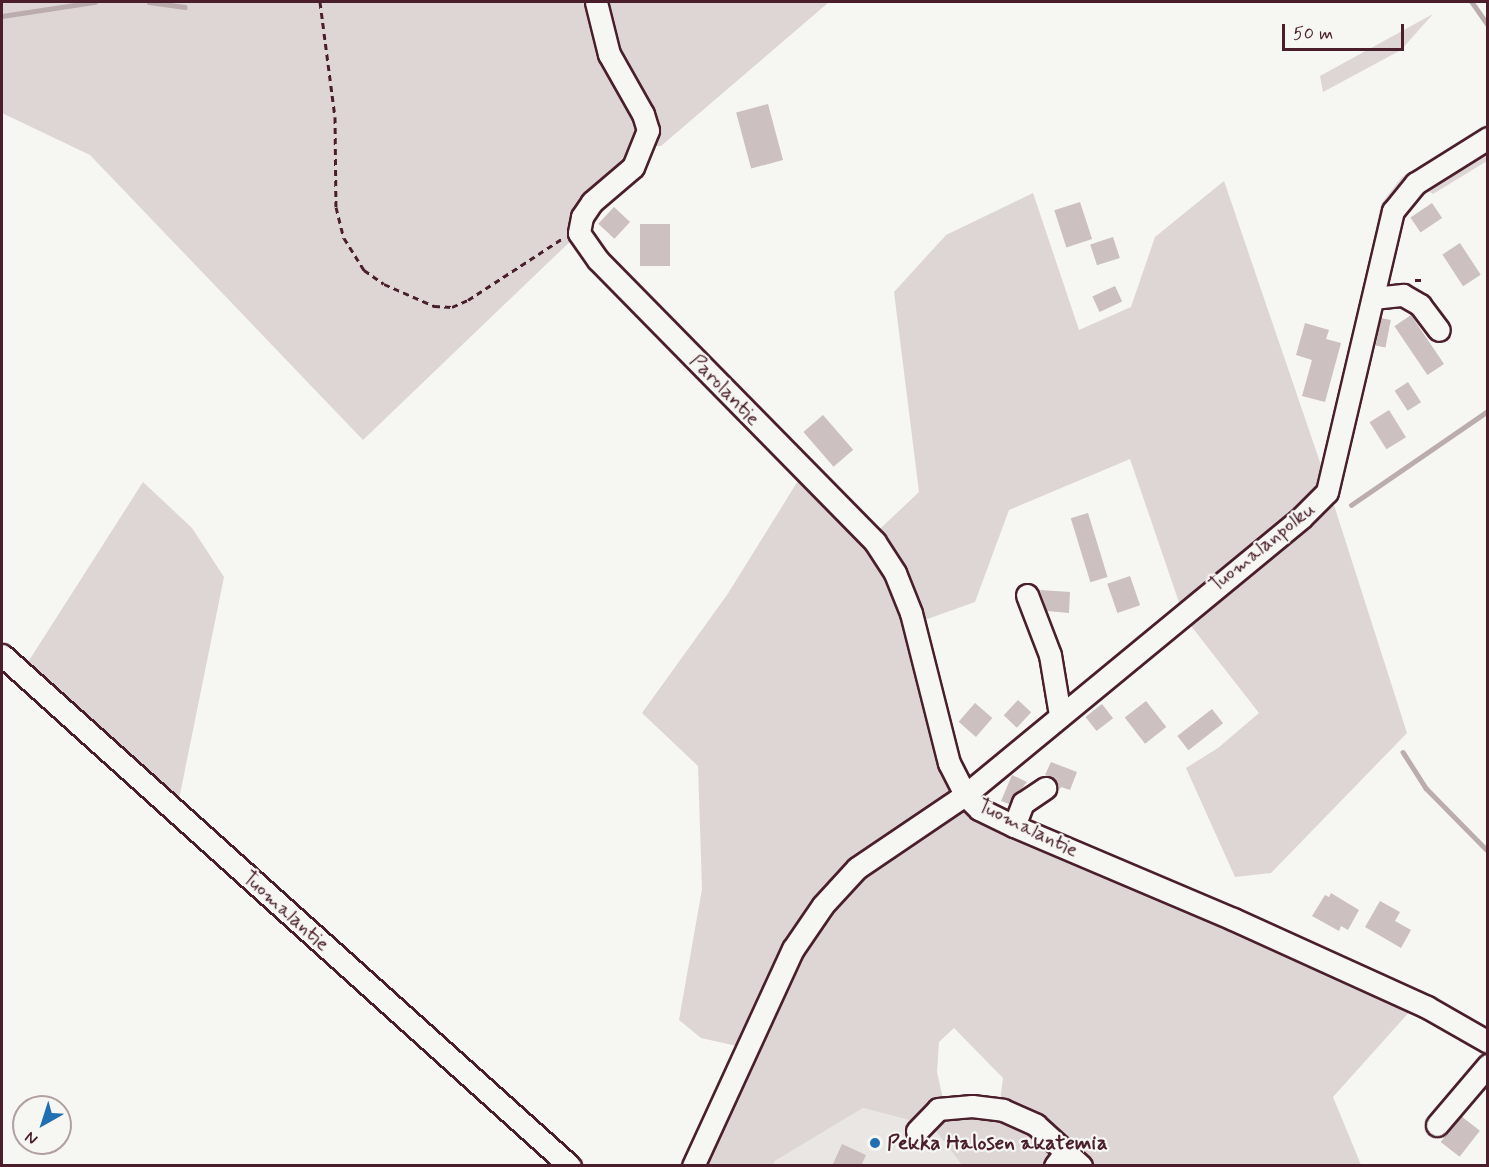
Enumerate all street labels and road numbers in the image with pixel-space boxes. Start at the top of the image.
street label: Parolantie [684,349,766,431]
street label: Tuomalanpolku [1204,496,1320,598]
street label: Tuomalantie [973,793,1083,863]
street label: Tuomalantie [237,865,335,957]

